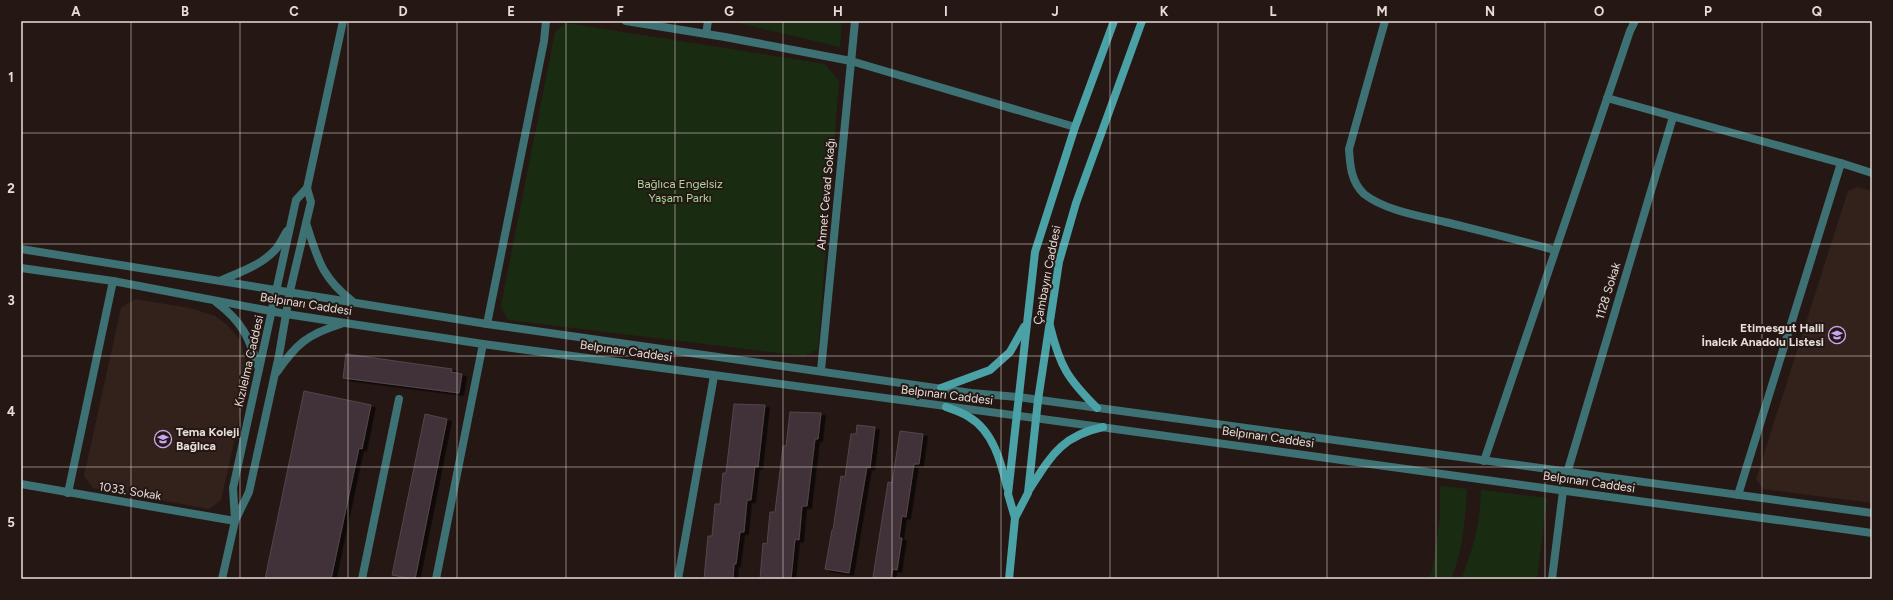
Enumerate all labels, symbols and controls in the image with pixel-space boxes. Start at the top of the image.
text: A [71,4,81,19]
text: B [181,4,189,19]
text: C [289,4,299,19]
text: D [398,4,408,19]
text: E [507,4,515,19]
text: F [616,4,624,19]
text: G [724,4,734,19]
text: H [833,4,843,19]
text: I [944,4,948,19]
text: J [1051,4,1059,19]
text: K [1160,4,1169,19]
text: L [1270,4,1277,19]
text: M [1376,4,1388,19]
text: N [1485,4,1495,19]
text: O [1594,4,1604,19]
text: P [1704,4,1712,19]
text: Q [1812,4,1822,19]
text: 1 [8,70,14,85]
street label: Ahmet Cevad Sokağı [814,137,838,251]
park label: Bağlıca Engelsiz Yaşam Parkı [637,177,723,205]
text: 2 [7,181,15,196]
street label: Çambayırı Caddesi [1031,224,1063,326]
street label: 1128 Sokak [1593,261,1623,321]
street label: Belpınarı Caddesi [259,290,353,318]
text: 3 [7,293,15,308]
street label: Kızılelma Caddesi [232,314,266,408]
place label: Etimesgut Halil İnalcık Anadolu Listesi [1702,321,1824,349]
school or university icon: Etimesgut Halil İnalcık Anadolu Listesi [1827,325,1847,345]
street label: Belpınarı Caddesi [579,338,673,364]
street label: Belpınarı Caddesi [900,382,994,408]
text: 4 [7,404,15,419]
street label: Belpınarı Caddesi [1221,424,1315,450]
place label: Tema Koleji Bağlıca [176,425,239,453]
school or university icon: Tema Koleji Bağlıca [153,429,173,449]
street label: Belpınarı Caddesi [1542,469,1636,495]
street label: 1033. Sokak [98,479,162,503]
text: 5 [7,515,15,530]

